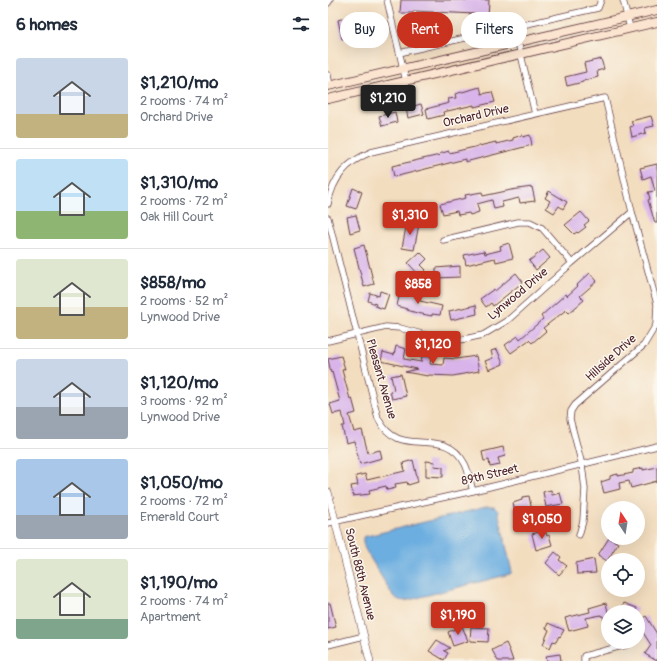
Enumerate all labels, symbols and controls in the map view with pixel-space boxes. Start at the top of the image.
chip: Buy [340,12,389,48]
chip: Rent [397,12,453,48]
chip: Filters [461,12,527,48]
icon: filters [290,13,312,35]
text: 6 homes [16,14,77,35]
text: $1,210/mo [140,72,218,93]
icon: home [48,74,96,122]
pin: $1,210 [355,85,421,119]
text: $1,210 [370,90,406,106]
text: 2 rooms · 74 m² [140,93,228,109]
street label: Orchard Drive [441,101,511,131]
text: Orchard Drive [140,109,213,125]
text: $1,310/mo [140,172,218,193]
icon: home [48,175,96,223]
text: 2 rooms · 72 m² [140,193,228,209]
pin: $1,310 [377,202,443,236]
text: $1,310 [392,207,428,223]
text: Oak Hill Court [140,209,214,225]
street label: Lynwood Drive [485,264,551,323]
pin: $858 [394,271,442,305]
text: $858/mo [140,272,206,293]
icon: home [48,275,96,323]
text: $858 [404,276,432,292]
text: 2 rooms · 52 m² [140,293,228,309]
text: Lynwood Drive [140,309,220,325]
pin: $1,120 [400,331,466,365]
street label: Hillside Drive [583,331,640,385]
text: $1,120 [415,336,451,352]
street label: Pleasant Avenue [362,337,400,421]
text: $1,120/mo [140,372,218,393]
icon: home [48,375,96,423]
text: 3 rooms · 92 m² [140,393,228,409]
text: Lynwood Drive [140,409,220,425]
street label: 89th Street [460,461,520,489]
text: $1,050/mo [140,472,223,493]
icon: home [48,475,96,523]
text: 2 rooms · 72 m² [140,493,228,509]
north arrow [601,501,645,545]
map controls [601,501,645,649]
pin: $1,050 [509,506,575,540]
text: Emerald Court [140,509,219,525]
text: $1,050 [522,511,562,527]
street label: South 88th Avenue [341,526,379,622]
button: locate [601,553,645,597]
text: $1,190/mo [140,572,218,593]
icon: home [48,575,96,623]
text: 2 rooms · 74 m² [140,593,228,609]
pin: $1,190 [425,602,491,636]
button: layers [601,605,645,649]
text: $1,190 [440,607,476,623]
text: Apartment [140,609,201,625]

